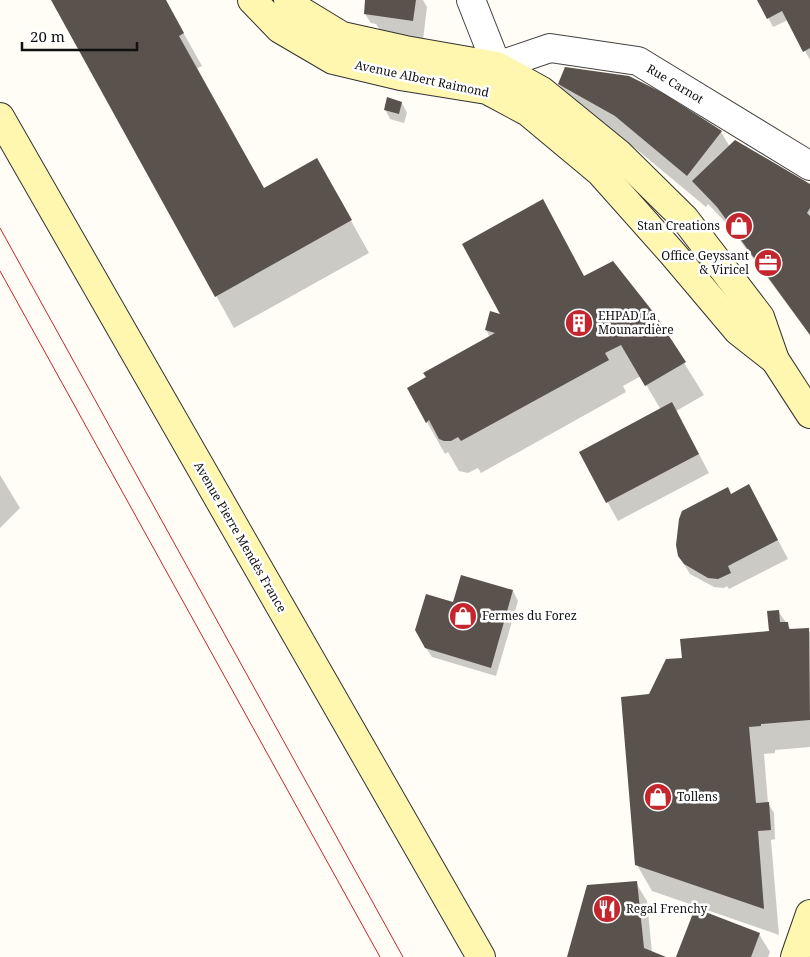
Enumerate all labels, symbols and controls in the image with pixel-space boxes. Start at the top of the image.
scale bar [22,20,138,52]
text: 20 m [30,26,65,46]
street label: Avenue Albert Raimond [353,56,491,101]
street label: Rue Carnot [644,60,707,107]
shop icon: Stan Creations [724,211,754,241]
place label: Stan Creations [637,217,720,234]
place label: Office Geyssant & Viricel [661,247,749,278]
office icon: Office Geyssant & Viricel [753,248,783,278]
place label: EHPAD La Mounardière [598,307,674,338]
building icon: EHPAD La Mounardière [564,308,594,338]
street label: Avenue Pierre Mendès France [190,458,291,615]
shop icon: Fermes du Forez [448,601,478,631]
place label: Fermes du Forez [482,607,577,624]
shop icon: Tollens [643,782,673,812]
place label: Tollens [677,788,718,805]
restaurant icon: Regal Frenchy [592,894,622,924]
place label: Regal Frenchy [626,900,708,917]

